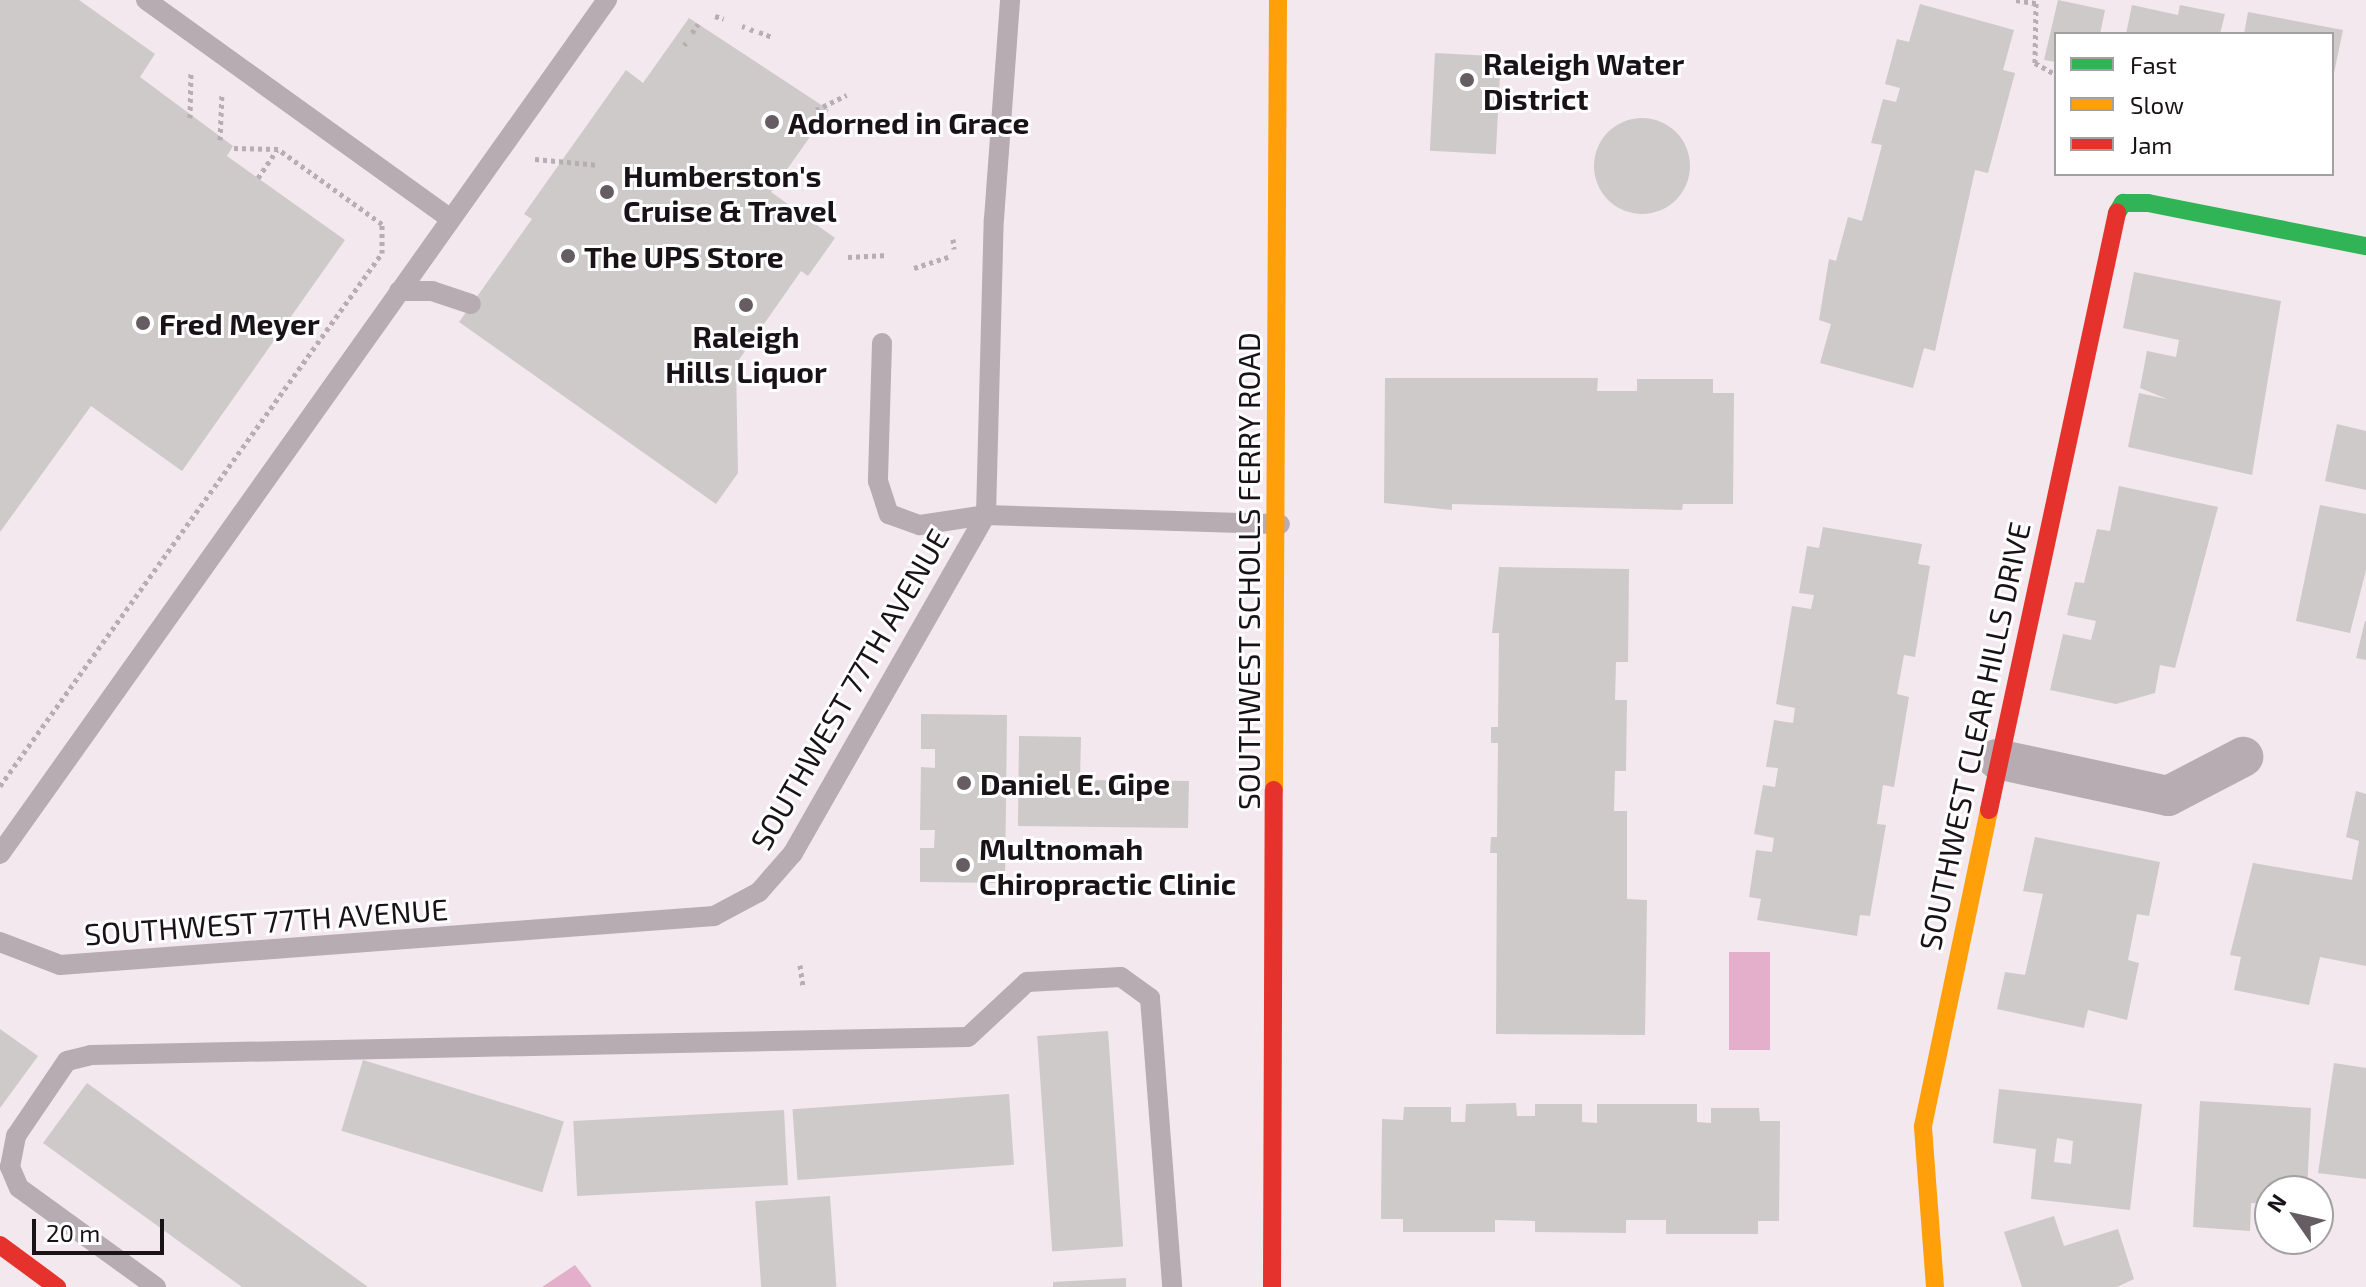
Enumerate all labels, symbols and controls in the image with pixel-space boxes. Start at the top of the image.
legend [2054,32,2334,176]
place label: Raleigh Water District [1483,45,1685,116]
text: Fast [2130,50,2177,79]
marker: Raleigh Water District [1458,71,1476,89]
text: Slow [2130,90,2184,119]
place label: Adorned in Grace [788,104,1029,140]
marker: Adorned in Grace [763,113,781,131]
text: Jam [2130,130,2172,159]
place label: Humberston's Cruise & Travel [623,157,837,228]
marker: Humberston's Cruise & Travel [598,183,616,201]
place label: The UPS Store [584,238,784,274]
marker: The UPS Store [559,247,577,265]
marker: Raleigh Hills Liquor [737,296,755,314]
place label: Fred Meyer [159,305,320,341]
marker: Fred Meyer [134,314,152,332]
place label: Raleigh Hills Liquor [665,318,827,388]
street label: SOUTHWEST SCHOLLS FERRY ROAD [1230,331,1266,811]
street label: SOUTHWEST CLEAR HILLS DRIVE [1911,518,2037,954]
street label: SOUTHWEST 77TH AVENUE [742,522,956,856]
place label: Daniel E. Gipe [980,765,1171,801]
marker: Daniel E. Gipe [955,774,973,792]
place label: Multnomah Chiropractic Clinic [979,830,1236,900]
marker: Multnomah Chiropractic Clinic [954,856,972,874]
street label: SOUTHWEST 77TH AVENUE [82,890,450,952]
north arrow [2254,1175,2334,1255]
text: N [2261,1189,2291,1217]
scale bar [36,1203,168,1253]
text: 20 m [46,1218,100,1247]

